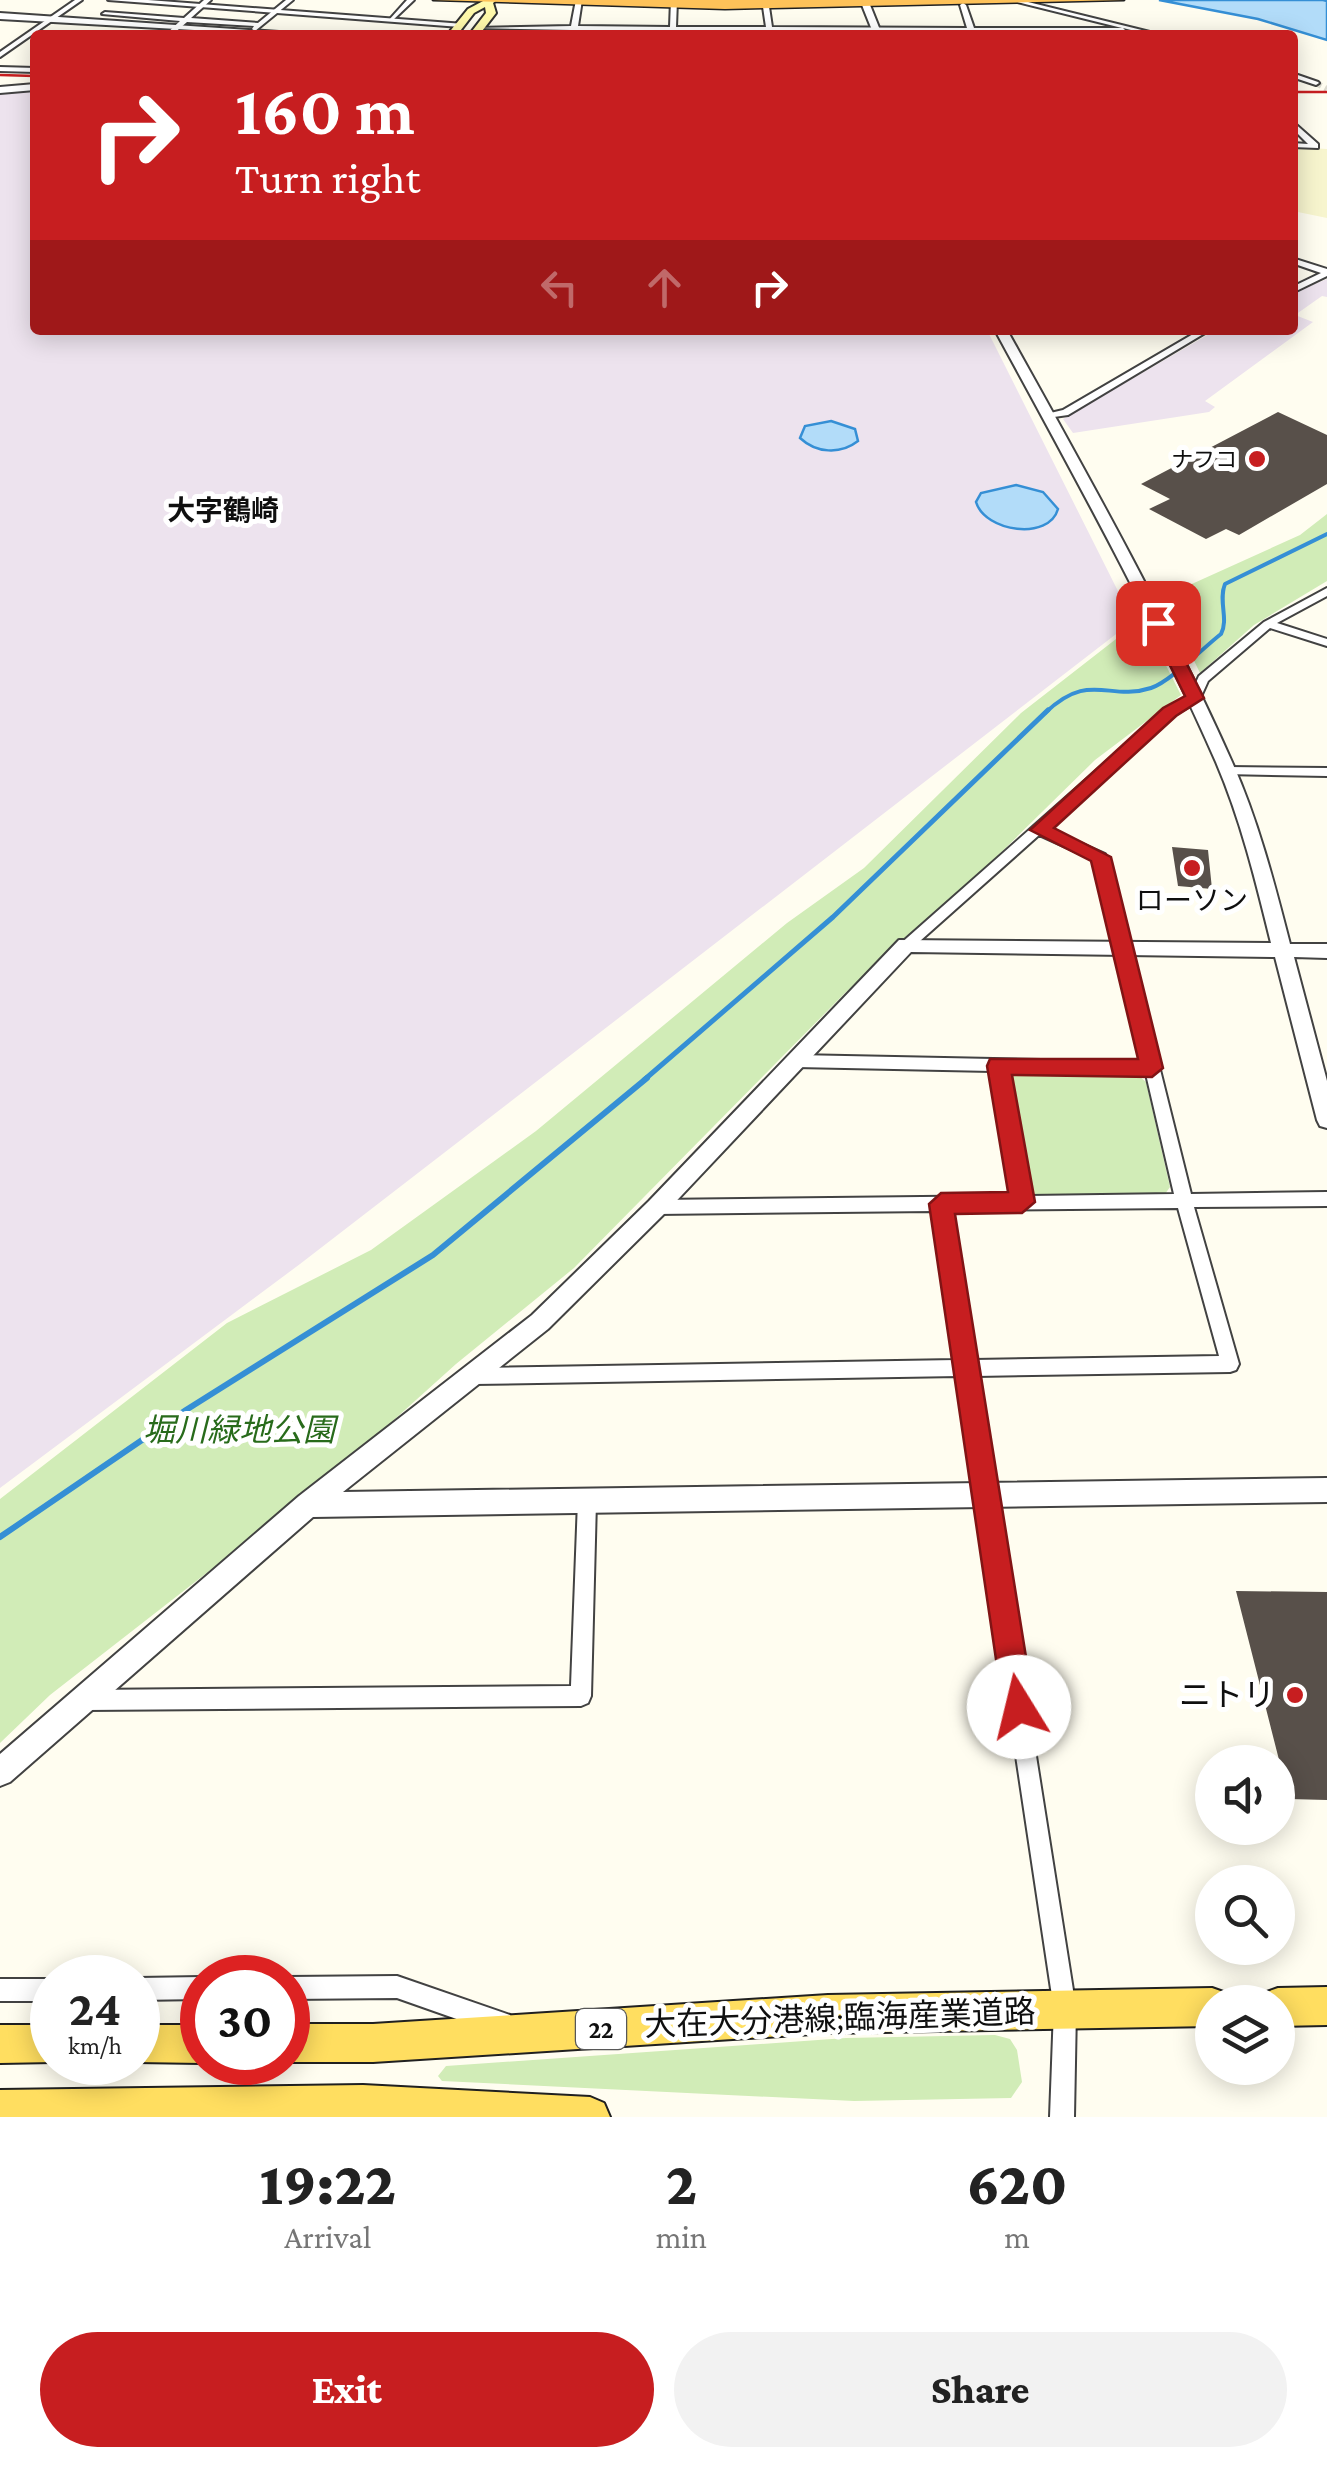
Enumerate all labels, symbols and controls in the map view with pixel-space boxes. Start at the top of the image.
icon: right [70,70,200,200]
text: 160 m [235,71,415,149]
text: Turn right [235,153,420,203]
icon: left [532,260,587,315]
icon: ahead [637,260,692,315]
icon: right [742,260,797,315]
place label: ナフコ [1171,447,1237,472]
marker: ナフコ [1246,448,1268,470]
district label: 大字鶴崎 [167,495,279,526]
pin [1116,581,1201,666]
icon: arrive [1131,596,1186,651]
marker: ローソン [1181,857,1203,879]
place label: ローソン [1136,885,1248,916]
park label: 堀川緑地公園 [143,1412,339,1448]
position arrow [967,1655,1071,1759]
place label: ニトリ [1179,1677,1275,1713]
marker: ニトリ [1284,1684,1306,1706]
map controls [1195,1745,1295,2085]
button: sound [1195,1745,1295,1845]
button: search [1195,1865,1295,1965]
speed limit sign: 30 [180,1955,310,2085]
text: 24 [69,1980,121,2036]
button: layers [1195,1985,1295,2085]
street label: 大在大分港線;臨海産業道路 [644,1993,1036,2043]
road number: 22 [576,2009,626,2049]
text: km/h [68,2032,122,2059]
text: 19:22 [260,2150,396,2217]
text: 2 [666,2150,697,2217]
text: 620 [967,2150,1068,2217]
text: Arrival [284,2219,371,2255]
text: min [656,2219,707,2255]
text: m [1004,2219,1030,2255]
button: Exit [40,2332,654,2447]
button: Share [674,2332,1287,2447]

